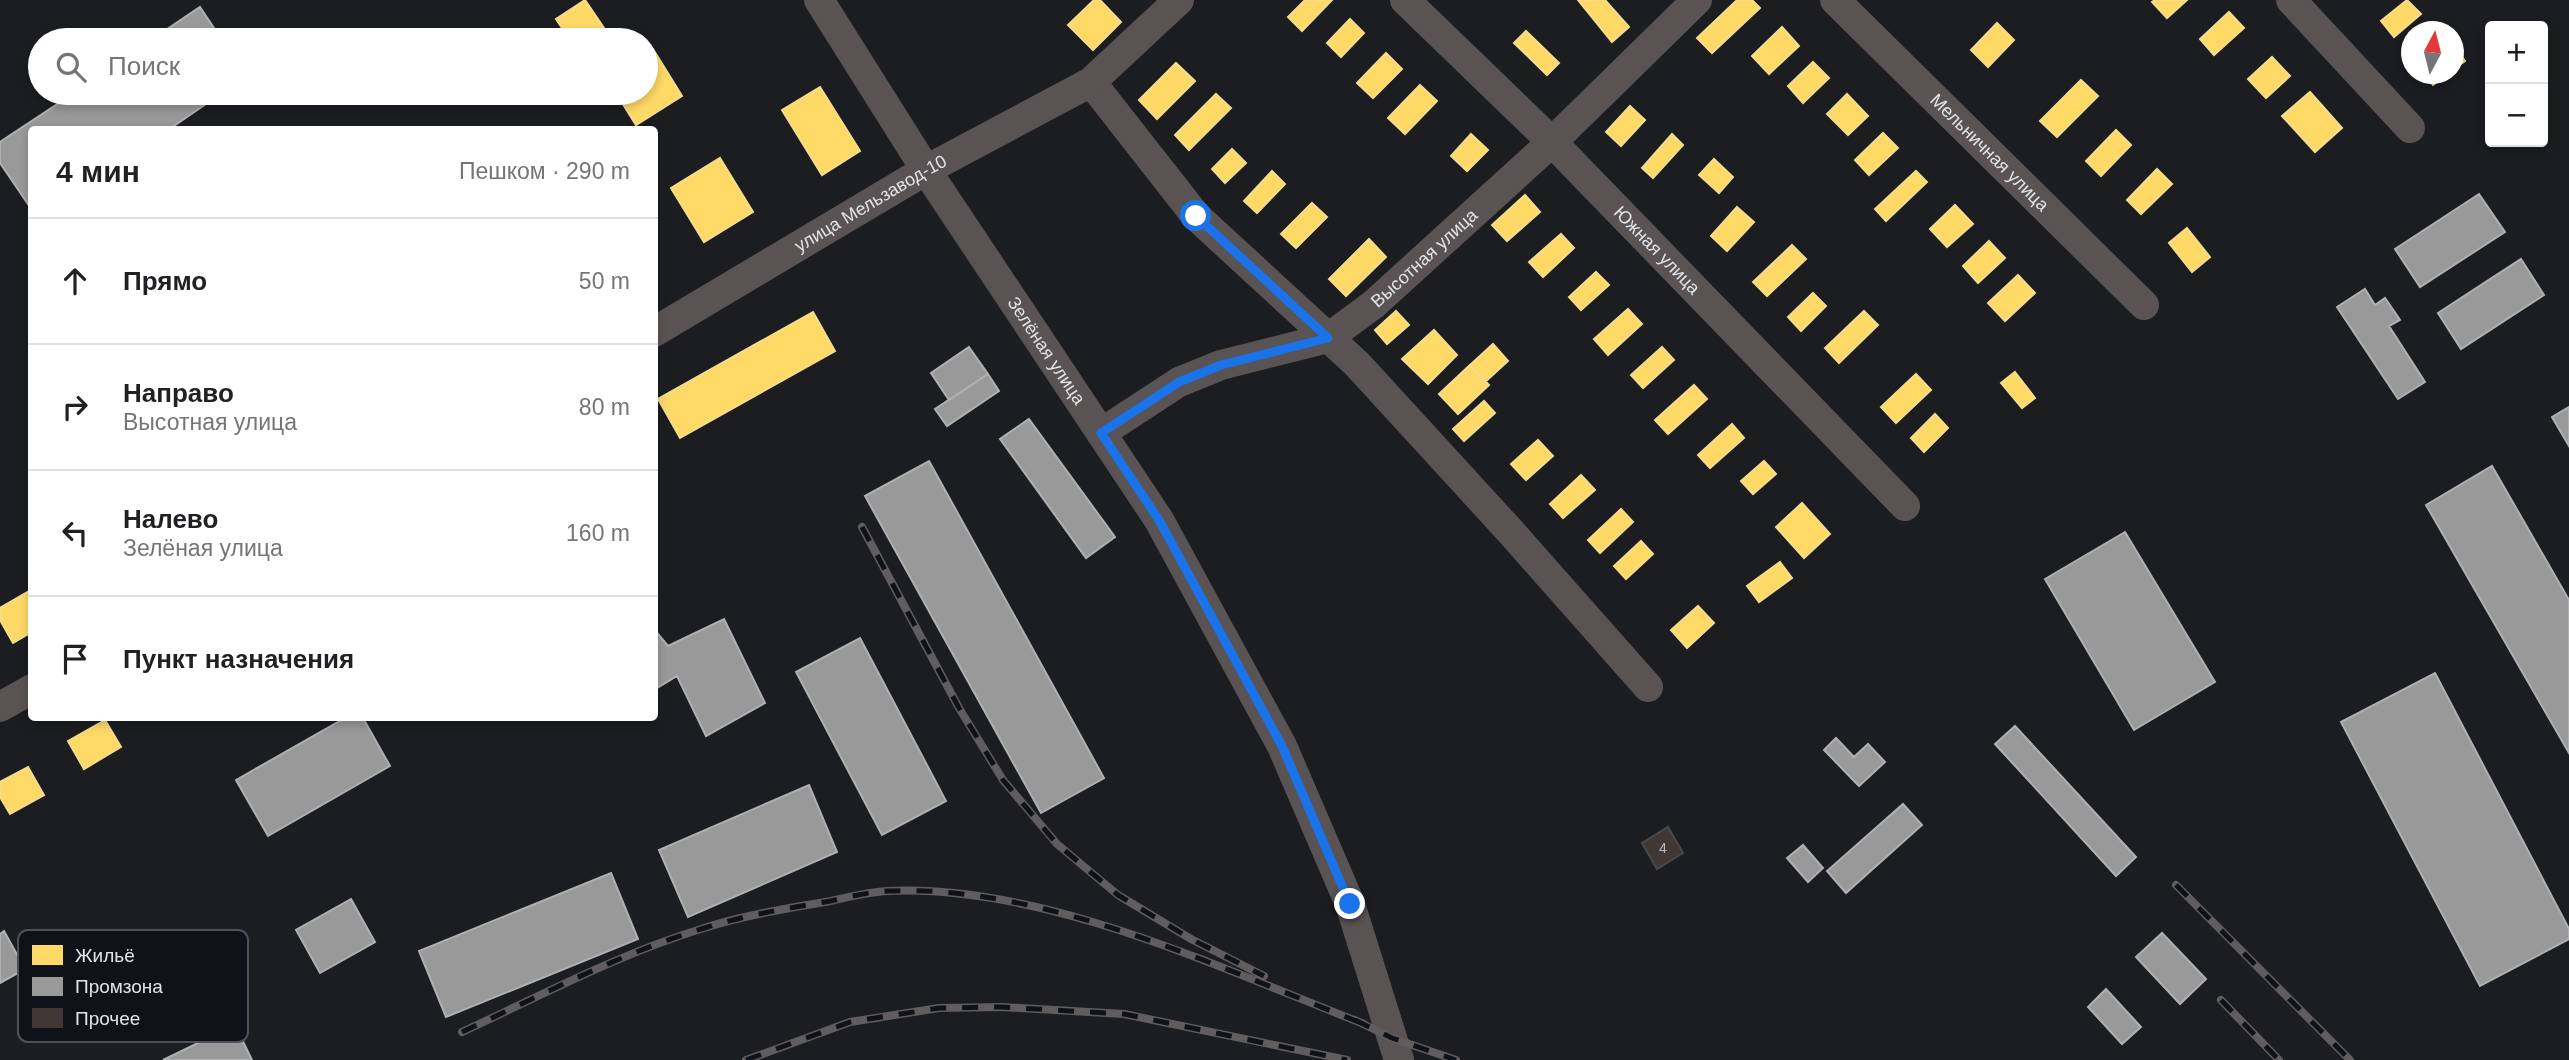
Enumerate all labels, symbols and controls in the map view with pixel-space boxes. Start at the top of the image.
north arrow [2401,21,2464,84]
map controls [2485,21,2548,147]
button: + [2485,21,2548,84]
search box [28,28,658,105]
icon: search [52,48,90,86]
text: Поиск [108,51,180,81]
button: − [2485,84,2548,147]
street label: Мельничная улица [1926,90,2053,216]
street label: улица Мельзавод-10 [791,151,950,256]
text: 4 мин [56,155,140,188]
text: Пешком · 290 m [459,158,630,184]
route start [1180,200,1211,231]
street label: Южная улица [1610,202,1705,299]
street label: Высотная улица [1367,204,1482,312]
icon: ahead [56,262,94,300]
text: Прямо [123,266,207,296]
text: 50 m [579,268,630,294]
street label: Зелёная улица [1003,293,1090,409]
text: Направо [123,378,234,408]
icon: right [56,388,94,426]
text: 80 m [579,394,630,420]
text: Высотная улица [123,409,297,435]
text: Налево [123,504,218,534]
icon: left [56,514,94,552]
text: 160 m [566,520,630,546]
text: Зелёная улица [123,535,283,561]
icon: arrive [56,640,94,678]
text: Пункт назначения [123,644,354,674]
house number: 4 [1659,840,1667,856]
route end [1334,888,1365,919]
legend [18,930,248,1042]
text: Жильё [75,945,135,966]
text: Промзона [75,976,163,997]
text: Прочее [75,1008,140,1029]

